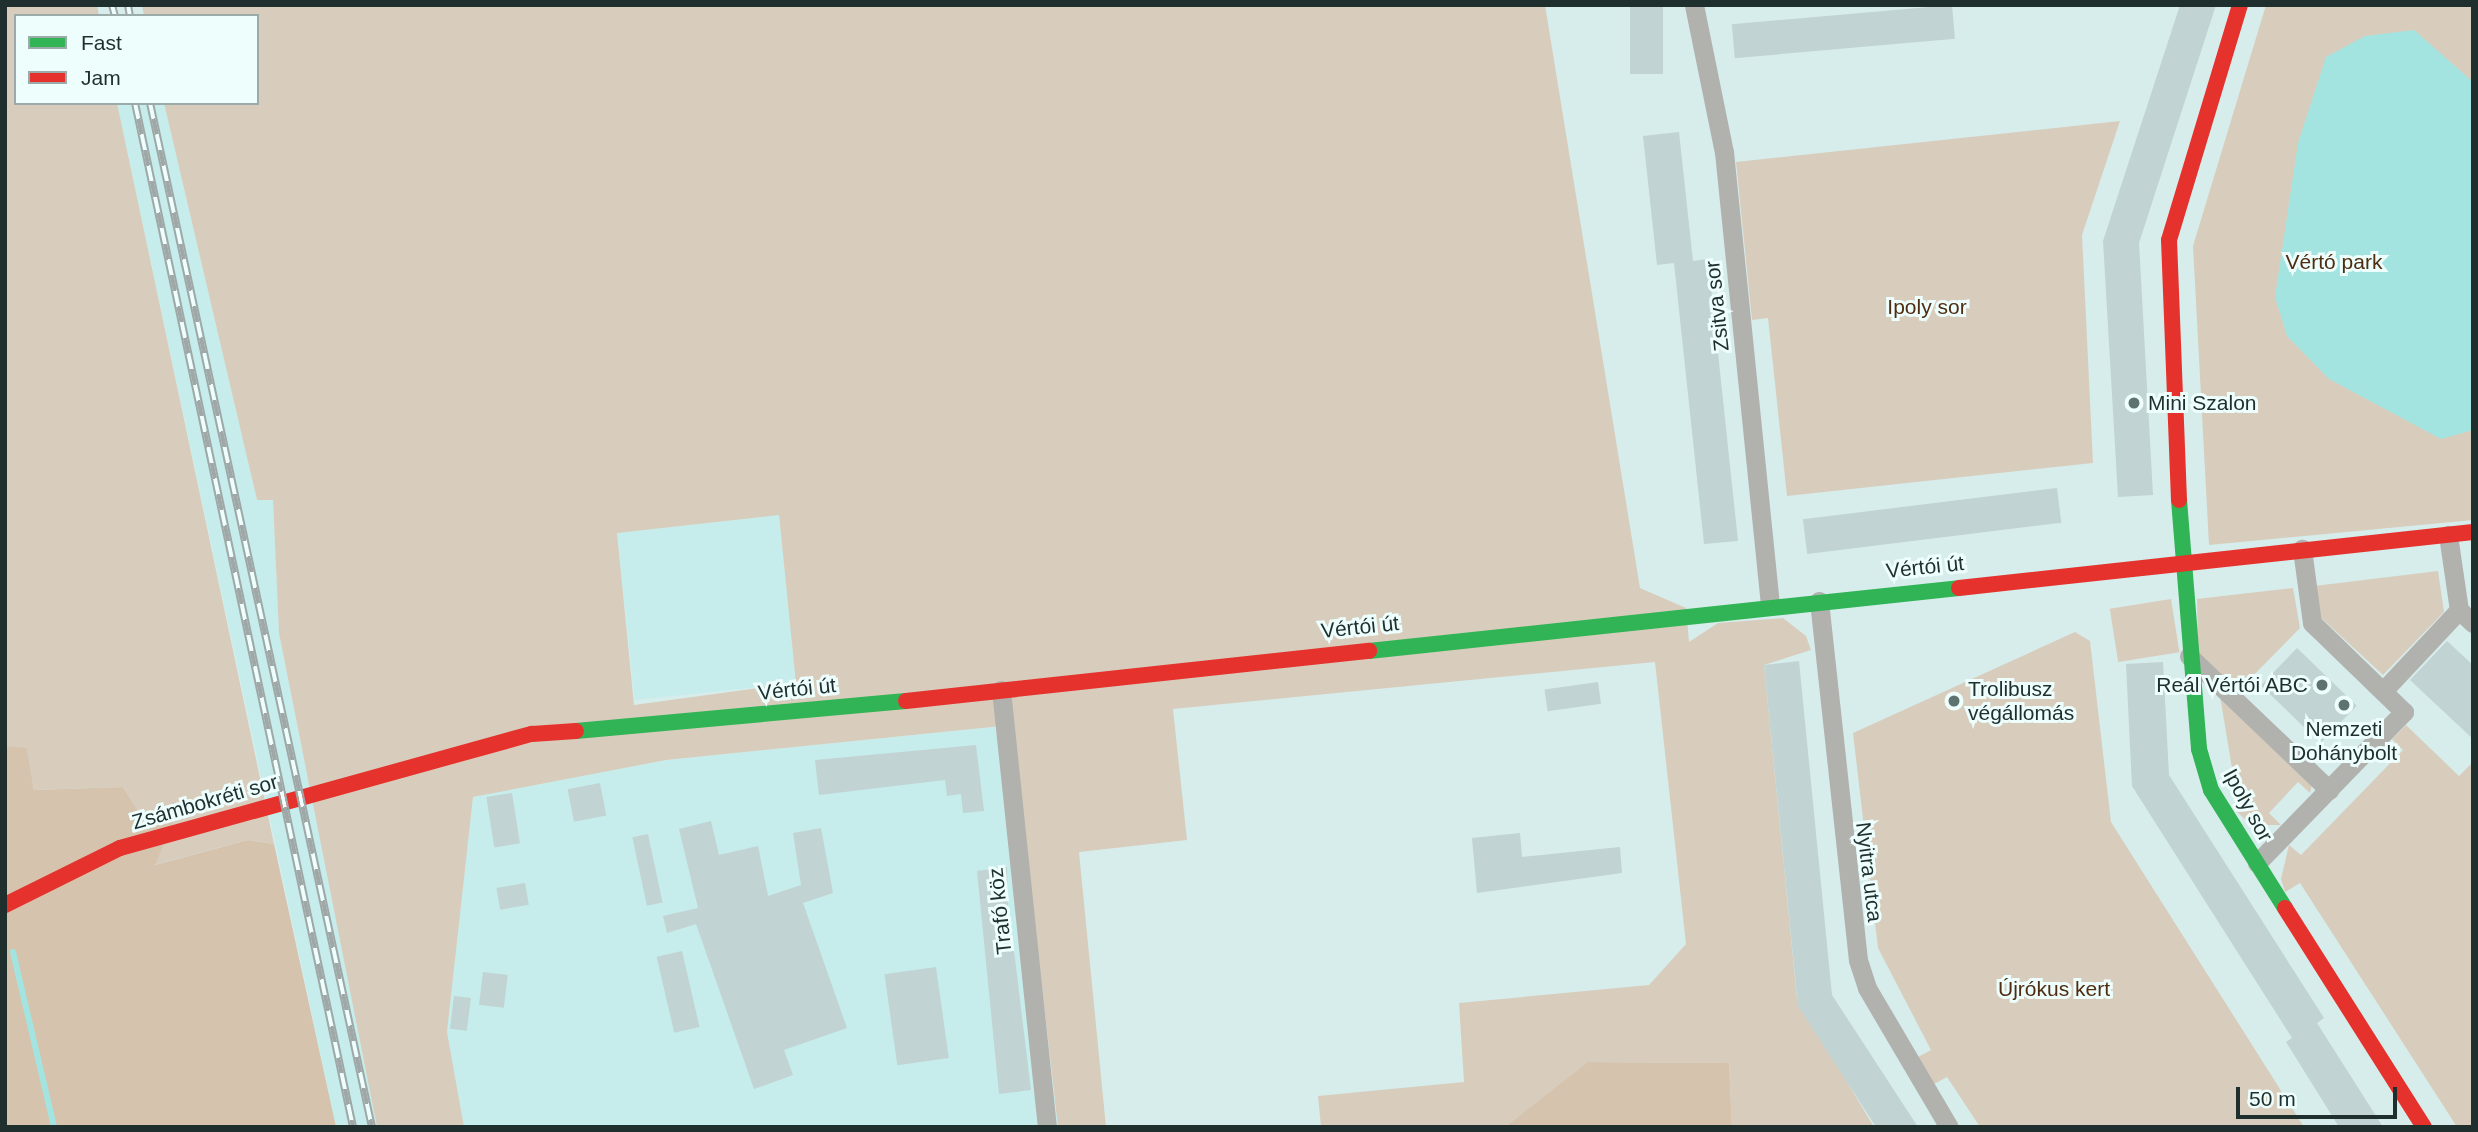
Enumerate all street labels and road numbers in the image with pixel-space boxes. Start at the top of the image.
street label: Zsitva sor [1700,259,1734,353]
street label: Vértói út [1885,550,1965,584]
street label: Vértói út [1320,610,1400,644]
street label: Vértói út [757,672,837,706]
street label: Ipoly sor [2218,764,2278,846]
street label: Zsámbokréti sor [129,769,281,835]
street label: Nyitra utca [1850,821,1888,923]
street label: Trafó köz [983,867,1017,955]

